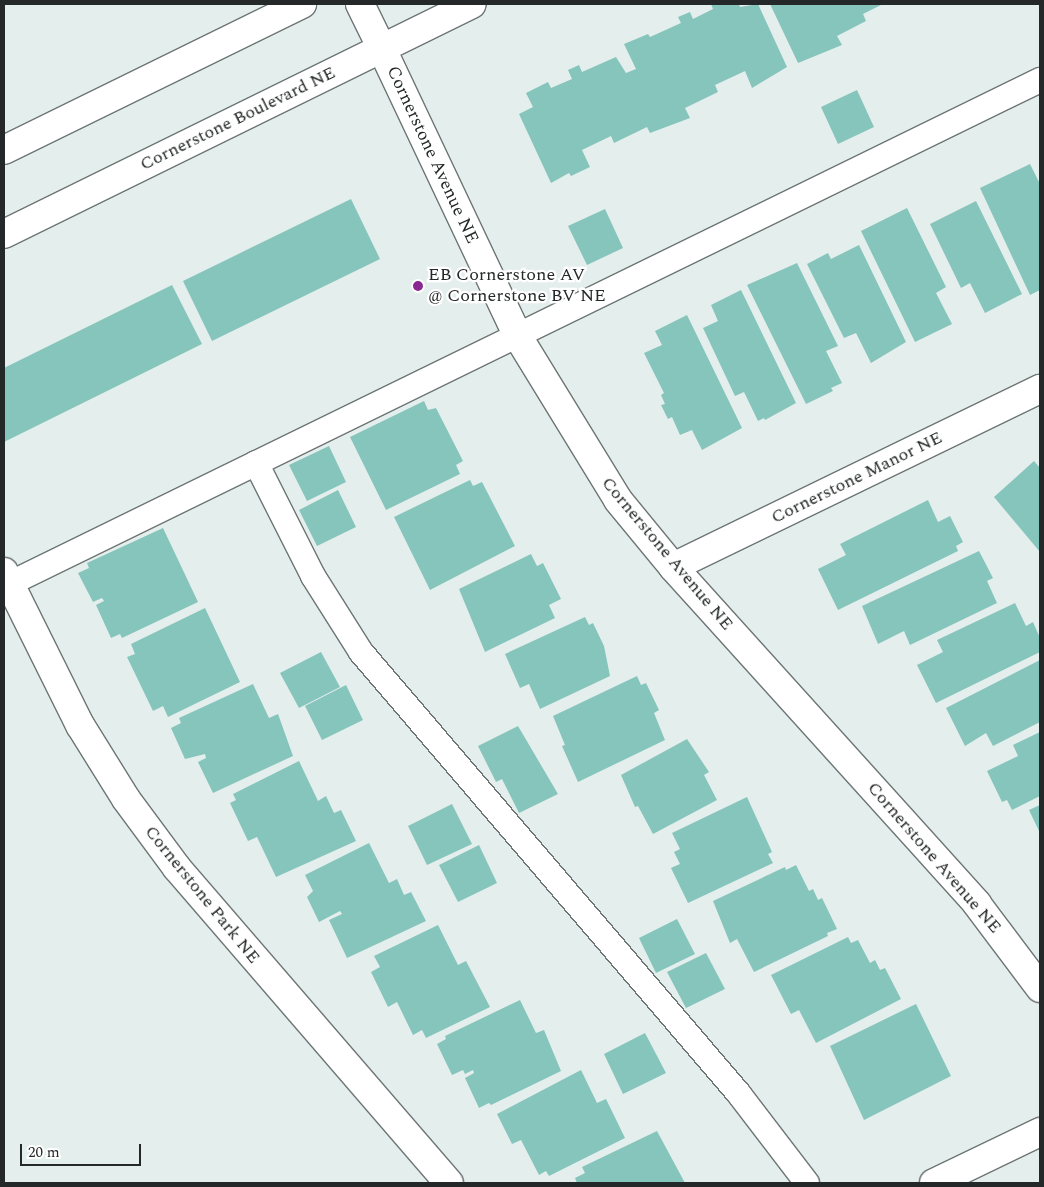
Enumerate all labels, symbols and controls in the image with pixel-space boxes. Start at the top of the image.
street label: Cornerstone Boulevard NE [137,62,339,176]
street label: Cornerstone Avenue NE [381,63,483,247]
place label: EB Cornerstone AV @ Cornerstone BV NE [428,265,606,308]
marker: EB Cornerstone AV @ Cornerstone BV NE [412,280,424,292]
street label: Cornerstone Manor NE [768,427,946,529]
street label: Cornerstone Avenue NE [597,473,737,635]
street label: Cornerstone Avenue NE [862,778,1006,938]
street label: Cornerstone Park NE [140,822,264,968]
scale bar [22,1134,144,1166]
text: 20 m [28,1141,60,1164]

